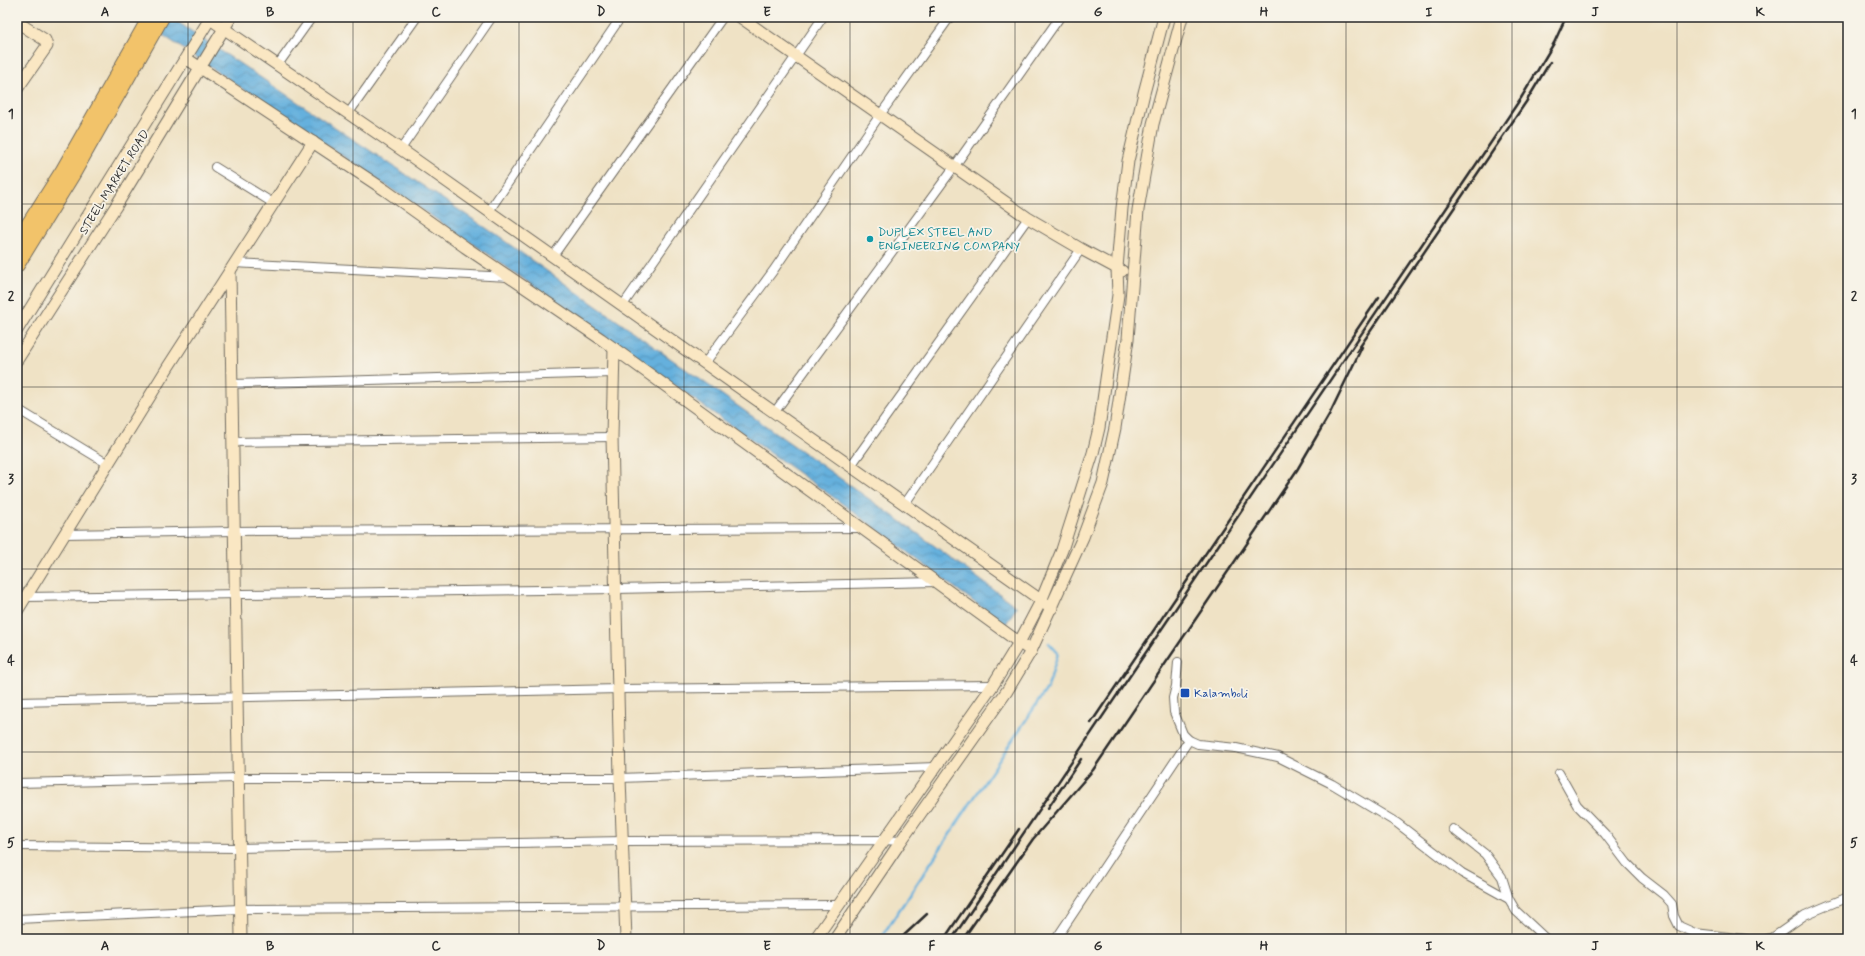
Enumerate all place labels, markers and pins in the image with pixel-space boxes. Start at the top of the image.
place label: DUPLEX STEEL AND ENGINEERING COMPANY [878,225,1020,255]
marker: DUPLEX STEEL AND ENGINEERING COMPANY [865,234,875,244]
place label: Kalamboli [1194,686,1248,702]
marker: Kalamboli [1179,687,1191,699]

